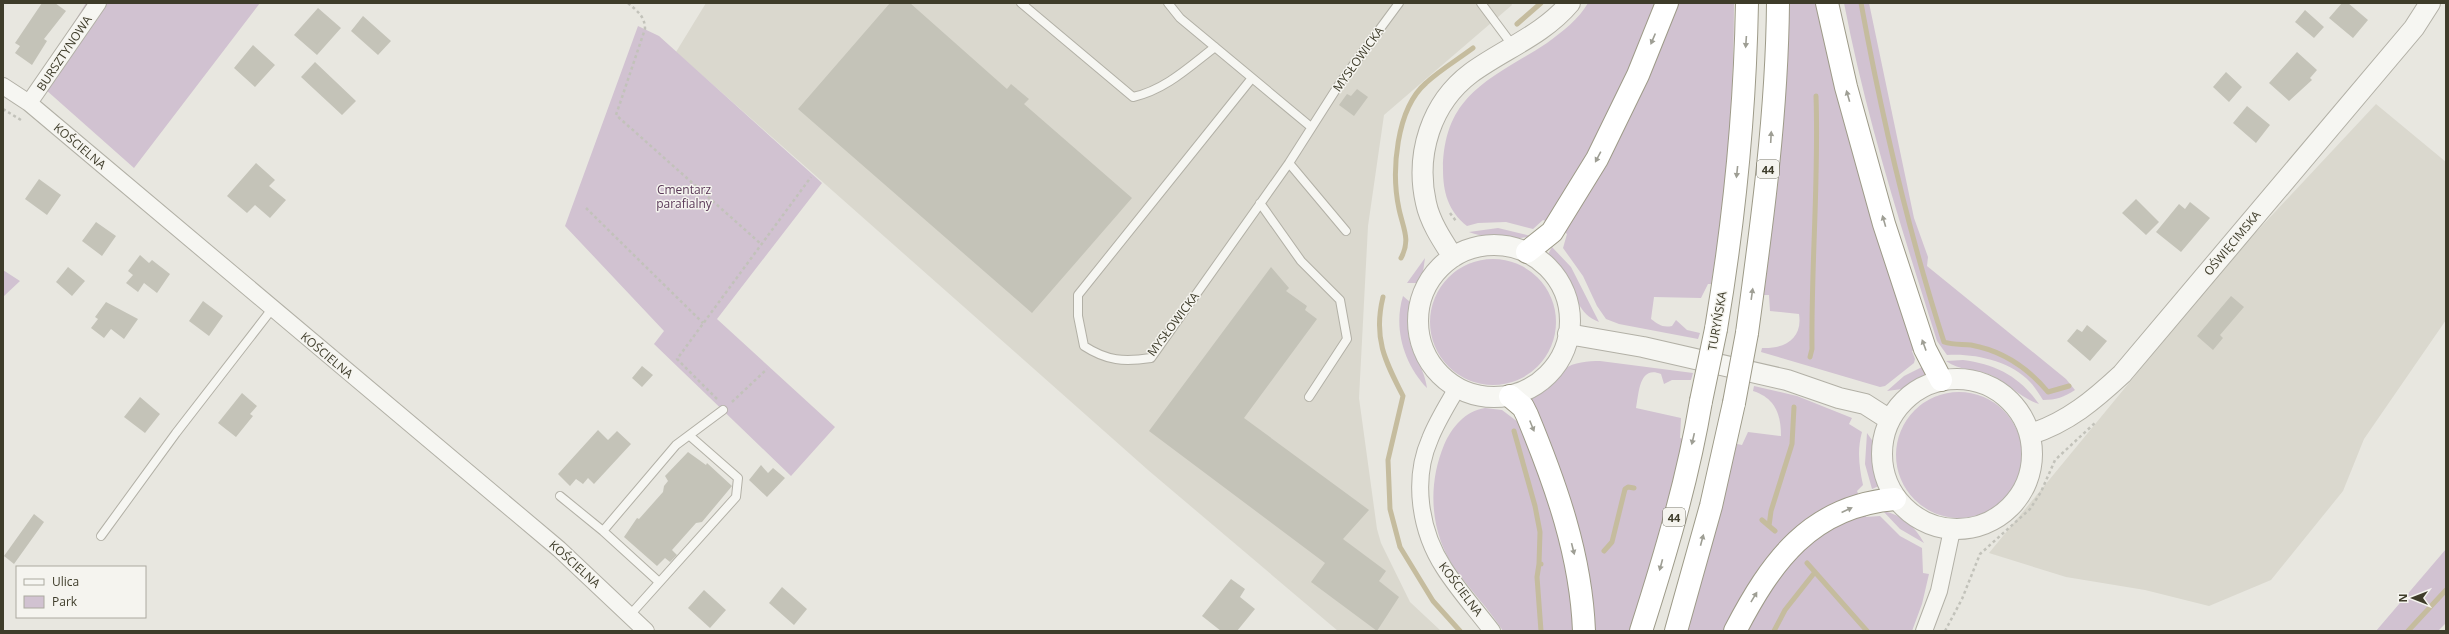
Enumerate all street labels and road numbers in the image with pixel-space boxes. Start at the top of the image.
street label: BURSZTYNOWA [32,12,96,94]
street label: MYSŁOWICKA [1329,23,1388,95]
street label: KOŚCIELNA [50,119,110,173]
road number: 44 [1757,160,1779,178]
street label: OŚWIĘCIMSKA [2200,206,2265,279]
street label: MYSŁOWICKA [1143,288,1203,360]
street label: TURYŃSKA [1703,290,1731,352]
street label: KOŚCIELNA [297,328,357,382]
road number: 44 [1663,508,1685,526]
street label: KOŚCIELNA [546,536,605,592]
street label: KOŚCIELNA [1435,558,1487,620]

